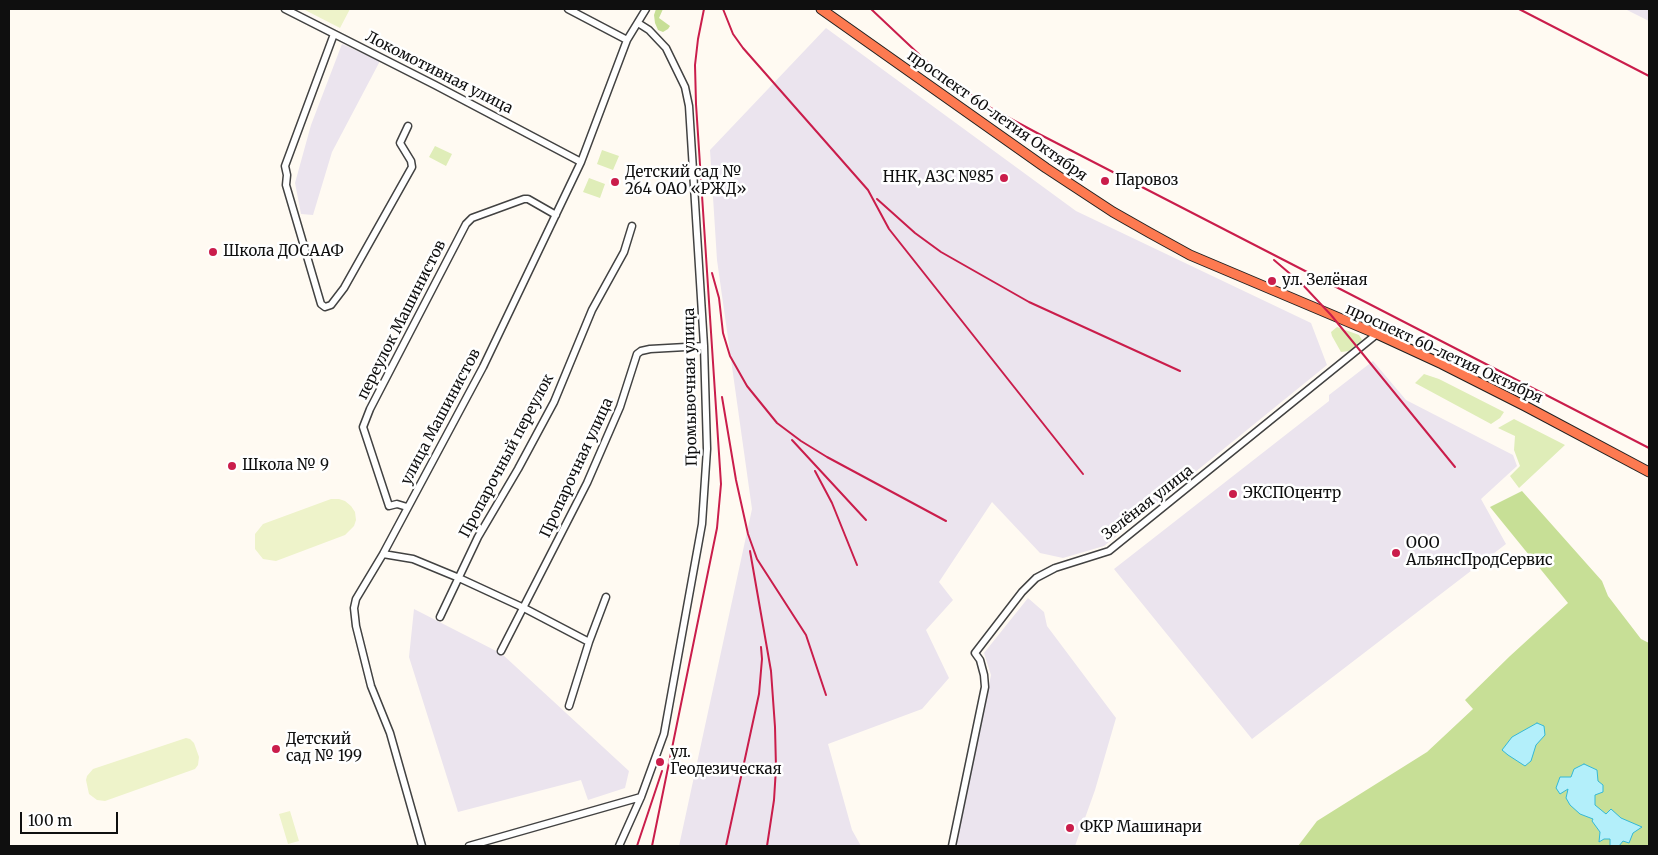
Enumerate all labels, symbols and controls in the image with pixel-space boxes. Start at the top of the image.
street label: Локомотивная улица [362,28,516,118]
street label: проспект 60-летия Октября [904,47,1090,185]
place label: Детский сад № 264 ОАО «РЖД» [625,164,747,199]
place label: ННК, АЗС №85 [883,169,994,187]
marker: ННК, АЗС №85 [998,172,1010,184]
place label: Паровоз [1115,172,1178,190]
marker: Паровоз [1099,175,1111,187]
marker: Детский сад № 264 ОАО «РЖД» [609,176,621,188]
street label: переулок Машинистов [354,237,450,403]
place label: Школа ДОСААФ [223,243,344,261]
marker: Школа ДОСААФ [207,246,219,258]
place label: ул. Зелёная [1282,272,1368,290]
marker: ул. Зелёная [1266,275,1278,287]
street label: проспект 60-летия Октября [1343,300,1545,408]
street label: Промывочная улица [681,308,701,466]
street label: улица Машинистов [397,346,485,488]
street label: Пропарочный переулок [456,371,558,541]
street label: Пропарочная улица [537,395,617,541]
place label: Школа № 9 [242,457,329,475]
marker: Школа № 9 [226,460,238,472]
street label: Зелёная улица [1099,462,1197,544]
place label: ЭКСПОцентр [1243,485,1341,503]
marker: ЭКСПОцентр [1227,488,1239,500]
place label: ООО АльянсПродСервис [1406,535,1553,570]
marker: ООО АльянсПродСервис [1390,547,1402,559]
place label: Детский сад № 199 [286,731,362,766]
marker: Детский сад № 199 [270,743,282,755]
place label: ул. Геодезическая [670,744,782,779]
marker: ул. Геодезическая [654,756,666,768]
scale bar [22,802,120,834]
text: 100 m [28,811,72,830]
place label: ФКР Машинари [1080,819,1202,837]
marker: ФКР Машинари [1064,822,1076,834]

